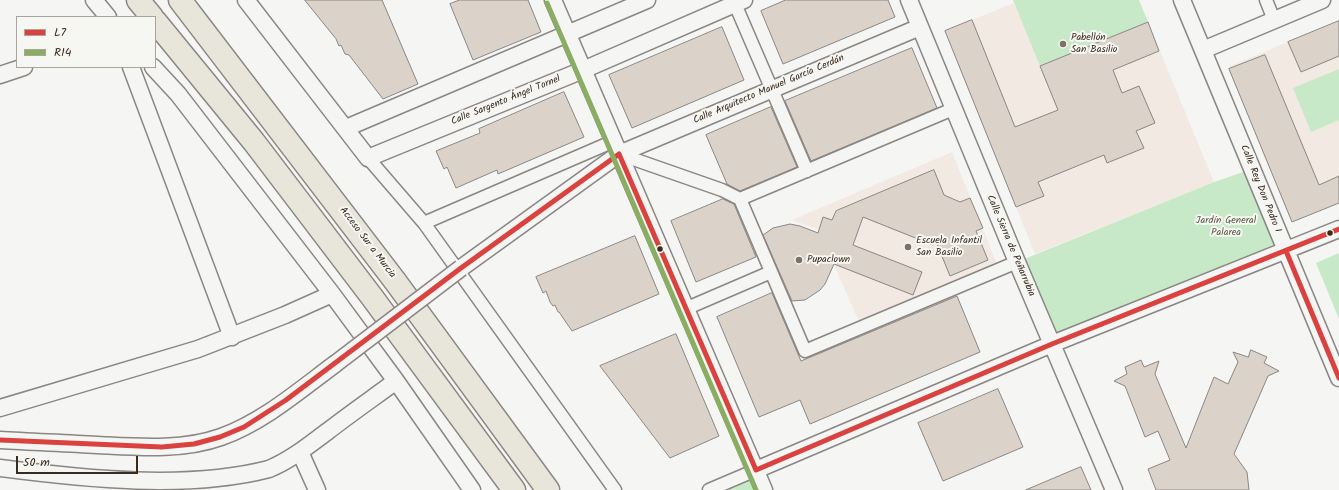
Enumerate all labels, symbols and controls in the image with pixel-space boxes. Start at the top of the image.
legend [16,16,156,68]
text: L7 [54,23,66,42]
place label: Pabellón San Basilio [1071,32,1117,56]
marker: Pabellón San Basilio [1058,39,1068,49]
text: R14 [54,43,71,62]
street label: Calle Arquitecto Manuel García Cerdán [692,53,846,127]
street label: Calle Sargento Ángel Tornel [450,74,562,128]
street label: Calle Rey Don Pedro I [1237,143,1283,235]
street label: Calle Sierra de Peñarrubia [983,194,1037,298]
street label: Acceso Sur a Murcia [336,205,398,281]
park label: Jardín General Palarea [1196,215,1256,238]
unlabelled marker [1325,228,1335,238]
place label: Escuela Infantil San Basilio [916,235,982,258]
marker: Escuela Infantil San Basilio [903,242,913,252]
unlabelled marker [655,244,665,254]
place label: Pupaclown [807,254,850,266]
marker: Pupaclown [794,255,804,265]
scale bar [18,448,140,474]
text: 50 m [23,453,50,472]

